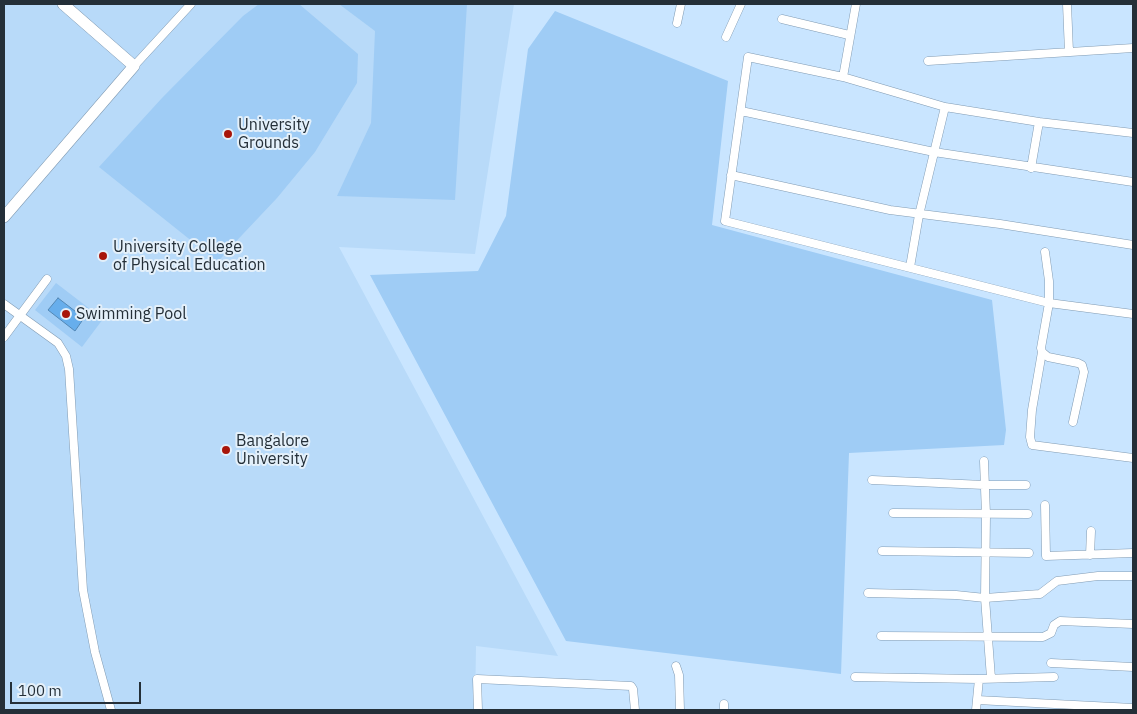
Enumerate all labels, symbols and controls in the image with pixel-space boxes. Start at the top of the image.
place label: University Grounds [238,115,310,153]
marker: University Grounds [222,128,234,140]
place label: University College of Physical Education [113,237,266,275]
marker: University College of Physical Education [97,250,109,262]
place label: Swimming Pool [76,304,186,324]
marker: Swimming Pool [60,308,72,320]
place label: Bangalore University [236,431,309,469]
marker: Bangalore University [220,444,232,456]
scale bar [12,672,144,704]
text: 100 m [18,681,62,700]

